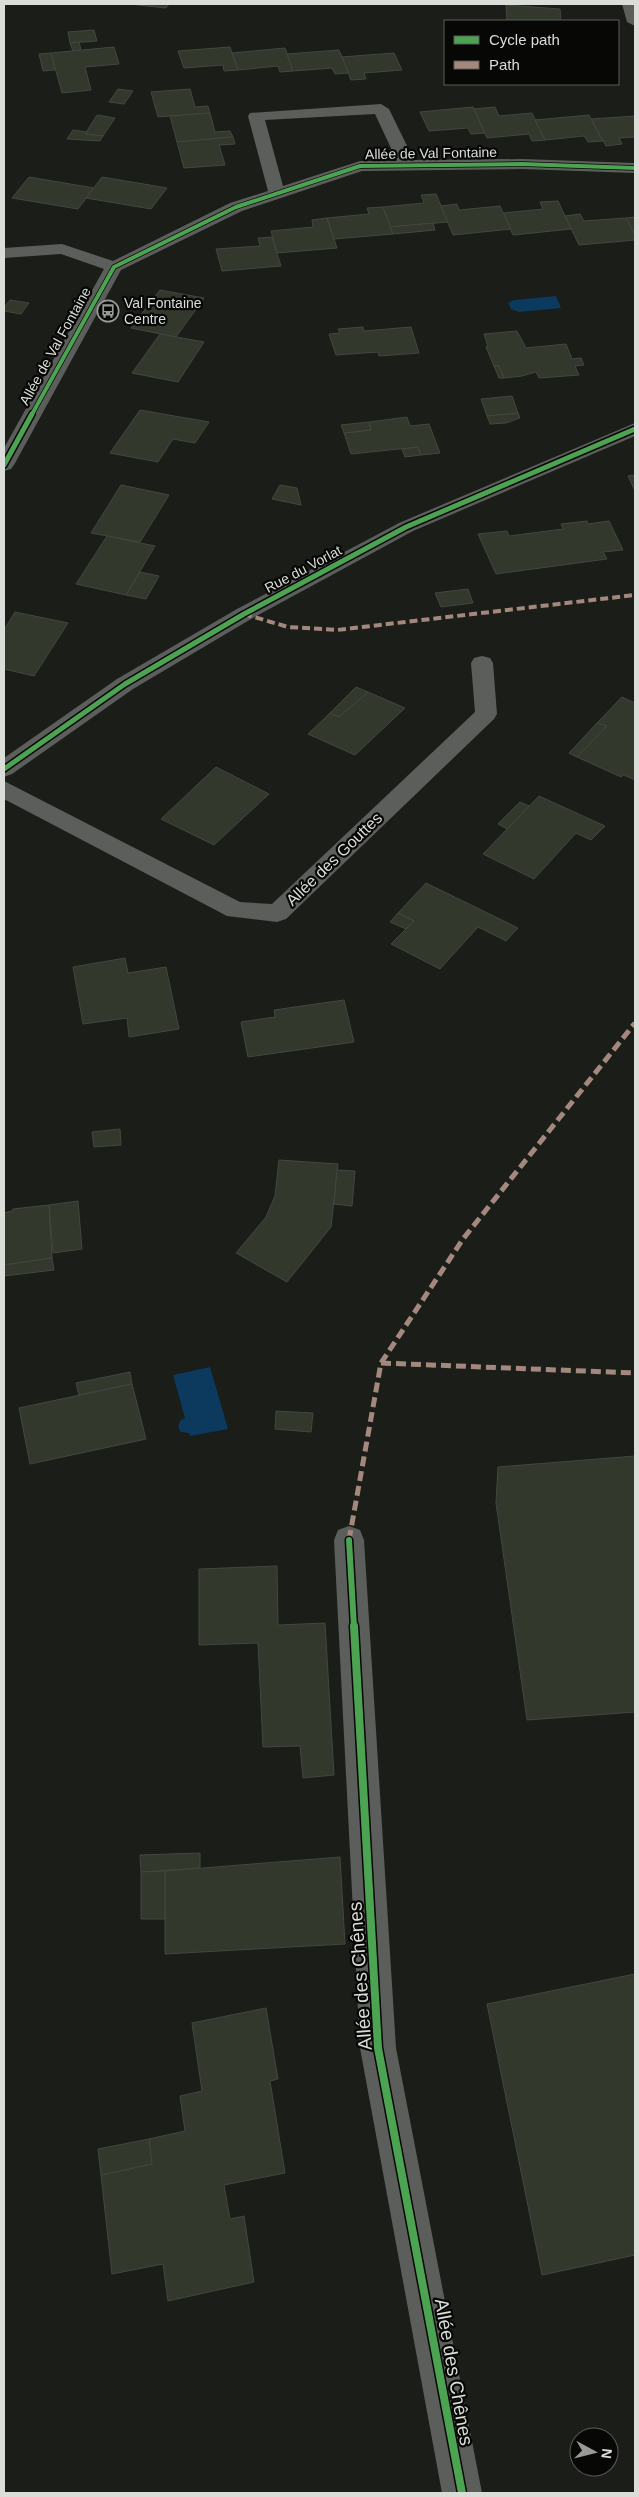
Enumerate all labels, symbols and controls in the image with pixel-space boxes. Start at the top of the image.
legend [444,20,619,85]
text: Cycle path [489,31,560,48]
text: Path [489,56,520,73]
street label: Allée de Val Fontaine [365,144,497,162]
street label: Allée de Val Fontaine [16,284,94,408]
place label: Val Fontaine Centre [124,295,202,327]
bus stop icon: Val Fontaine Centre [96,299,120,323]
street label: Rue du Vorlat [262,542,344,596]
street label: Allée des Gouttes [283,809,385,909]
street label: Allée des Chênes [344,1901,376,2051]
street label: Allée des Chênes [431,2297,477,2447]
north arrow [569,2427,619,2477]
text: N [598,2448,615,2460]

